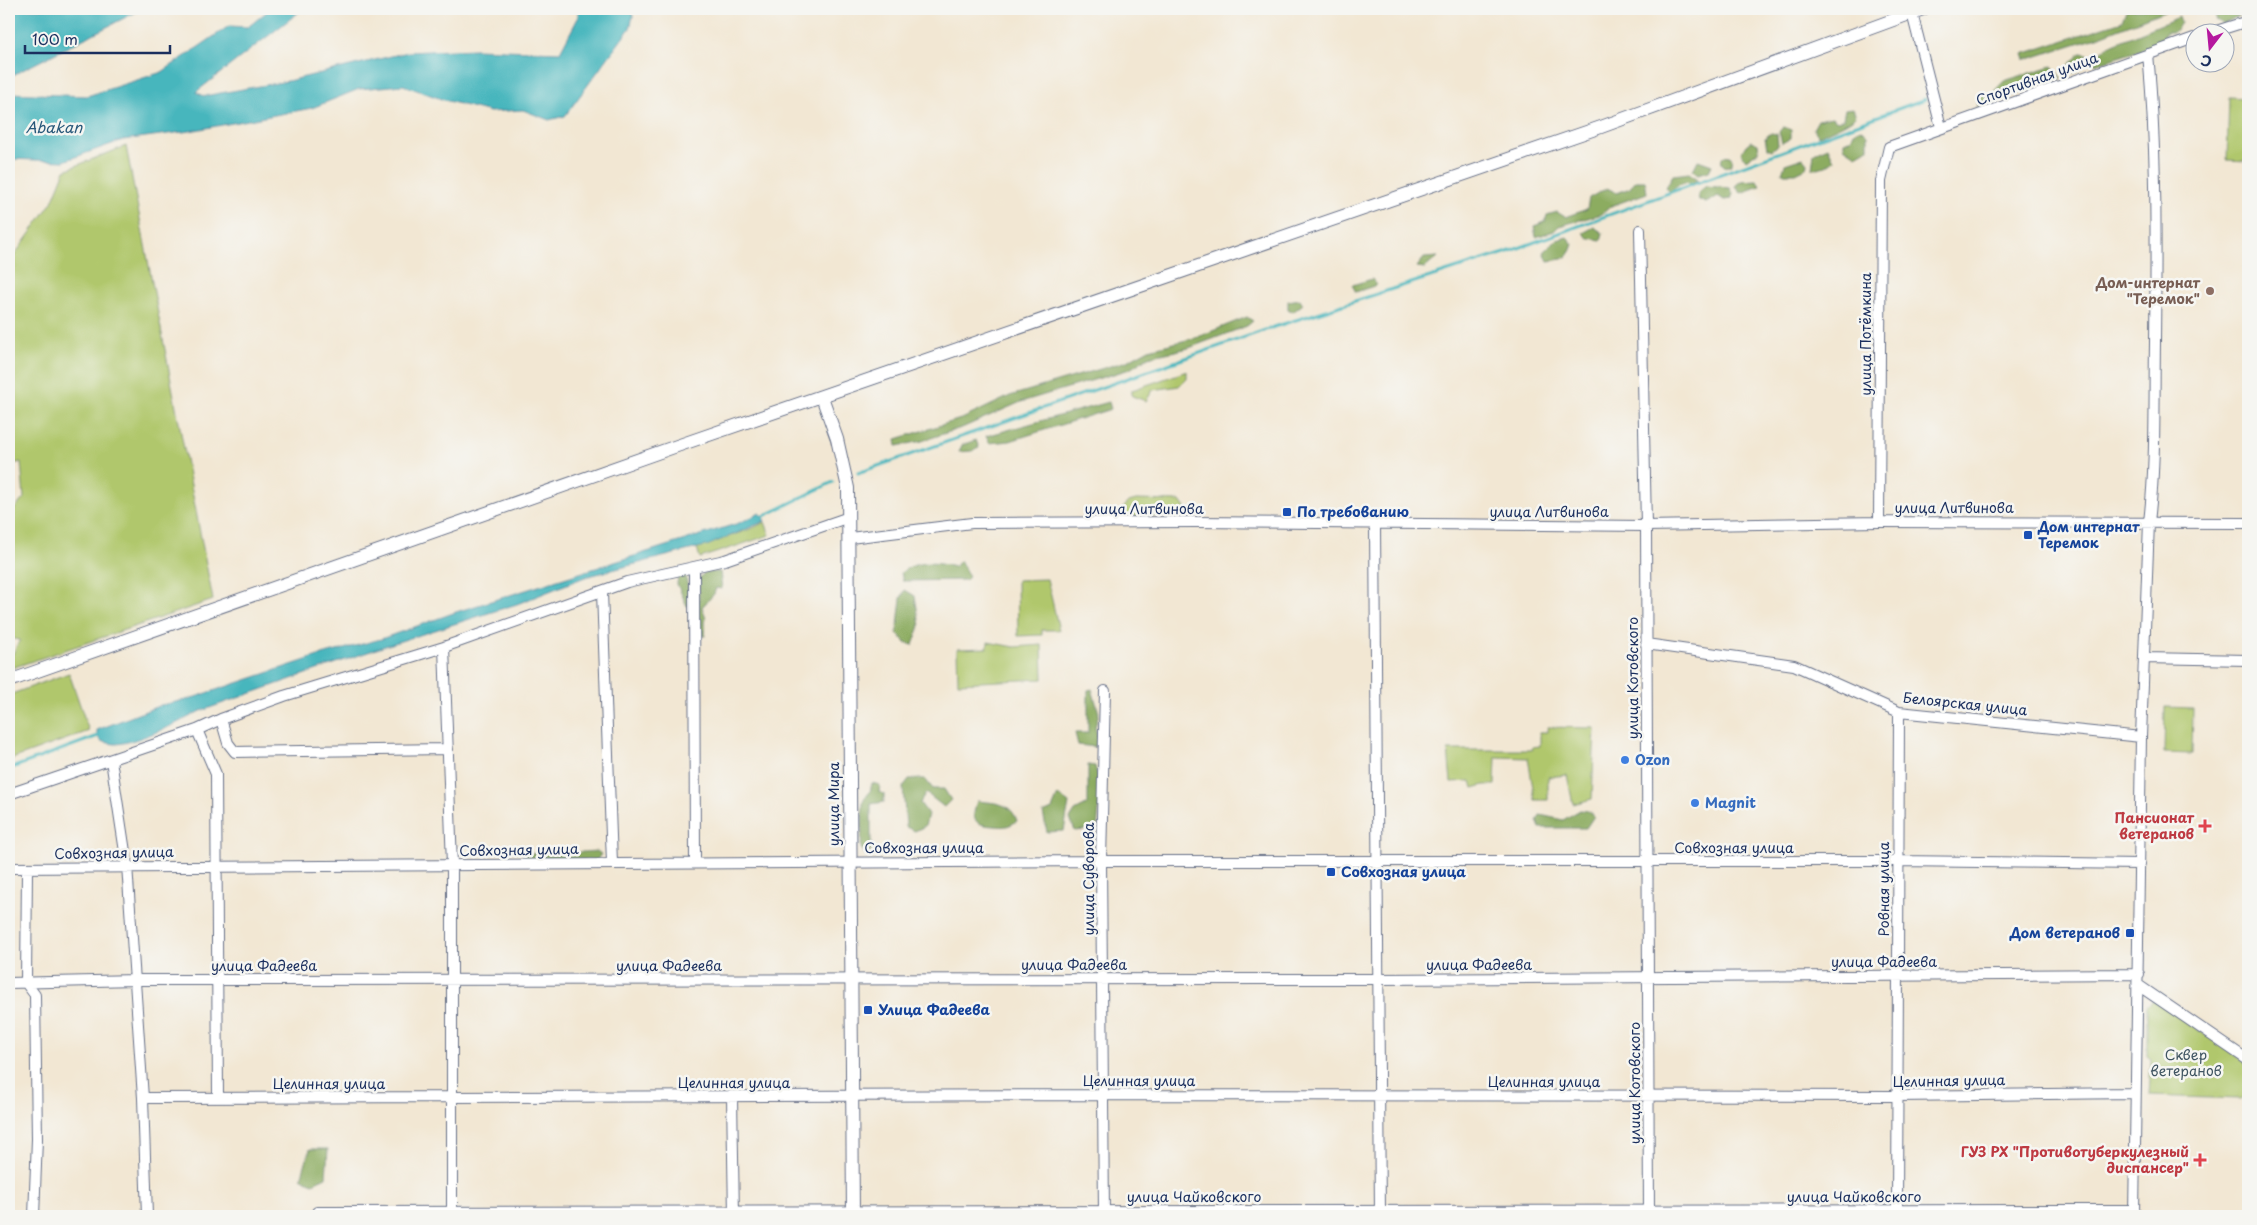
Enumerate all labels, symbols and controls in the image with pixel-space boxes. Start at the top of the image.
scale bar [25,22,170,54]
north arrow [2184,22,2234,72]
text: 100 m [32,27,78,50]
street label: Спортивная улица [1973,47,2101,110]
text: С [2198,49,2214,73]
water label: Abakan [26,115,83,138]
street label: улица Потёмкина [1855,272,1876,396]
place label: Дом-интернат "Теремок" [2095,272,2201,309]
marker: Дом-интернат "Теремок" [2204,285,2216,297]
street label: улица Литвинова [1894,497,2014,518]
street label: улица Литвинова [1084,498,1204,519]
place label: По требованию [1297,501,1409,522]
street label: улица Литвинова [1489,501,1609,522]
marker: По требованию [1281,506,1293,518]
place label: Дом интернат Теремок [2037,516,2140,553]
marker: Дом интернат Теремок [2022,529,2034,541]
street label: улица Котовского [1622,617,1643,739]
street label: Белоярская улица [1902,687,2029,721]
place label: Ozon [1635,749,1670,770]
marker: Ozon [1619,754,1631,766]
street label: улица Мира [823,762,844,846]
place label: Magnit [1705,792,1756,813]
marker: Magnit [1689,797,1701,809]
place label: Пансионат ветеранов [2115,807,2195,844]
marker: Пансионат ветеранов [2198,819,2212,833]
street label: улица Суворова [1078,822,1099,935]
street label: Совхозная улица [864,837,984,858]
street label: Совхозная улица [1674,837,1794,858]
street label: Совхозная улица [459,838,579,861]
street label: Совхозная улица [54,841,174,864]
street label: Ровная улица [1873,841,1894,936]
place label: Совхозная улица [1341,861,1466,882]
marker: Совхозная улица [1325,866,1337,878]
place label: Дом ветеранов [2009,922,2120,943]
marker: Дом ветеранов [2124,927,2136,939]
street label: улица Фадеева [1831,951,1937,972]
street label: улица Фадеева [1021,954,1127,975]
street label: улица Фадеева [1426,954,1532,975]
street label: улица Фадеева [211,955,317,976]
street label: улица Фадеева [616,955,722,976]
place label: Улица Фадеева [877,999,990,1020]
marker: Улица Фадеева [862,1004,874,1016]
street label: улица Котовского [1624,1022,1645,1144]
park label: Сквер ветеранов [2150,1044,2222,1081]
street label: Целинная улица [1892,1069,2006,1092]
street label: Целинная улица [1083,1070,1196,1091]
street label: Целинная улица [1488,1071,1601,1092]
street label: Целинная улица [678,1072,791,1093]
street label: Целинная улица [273,1073,386,1094]
place label: ГУЗ РХ "Противотуберкулезный диспансер" [1961,1141,2189,1178]
marker: ГУЗ РХ "Противотуберкулезный диспансер" [2193,1153,2207,1167]
street label: улица Чайковского [1127,1186,1261,1207]
street label: улица Чайковского [1787,1186,1921,1207]

